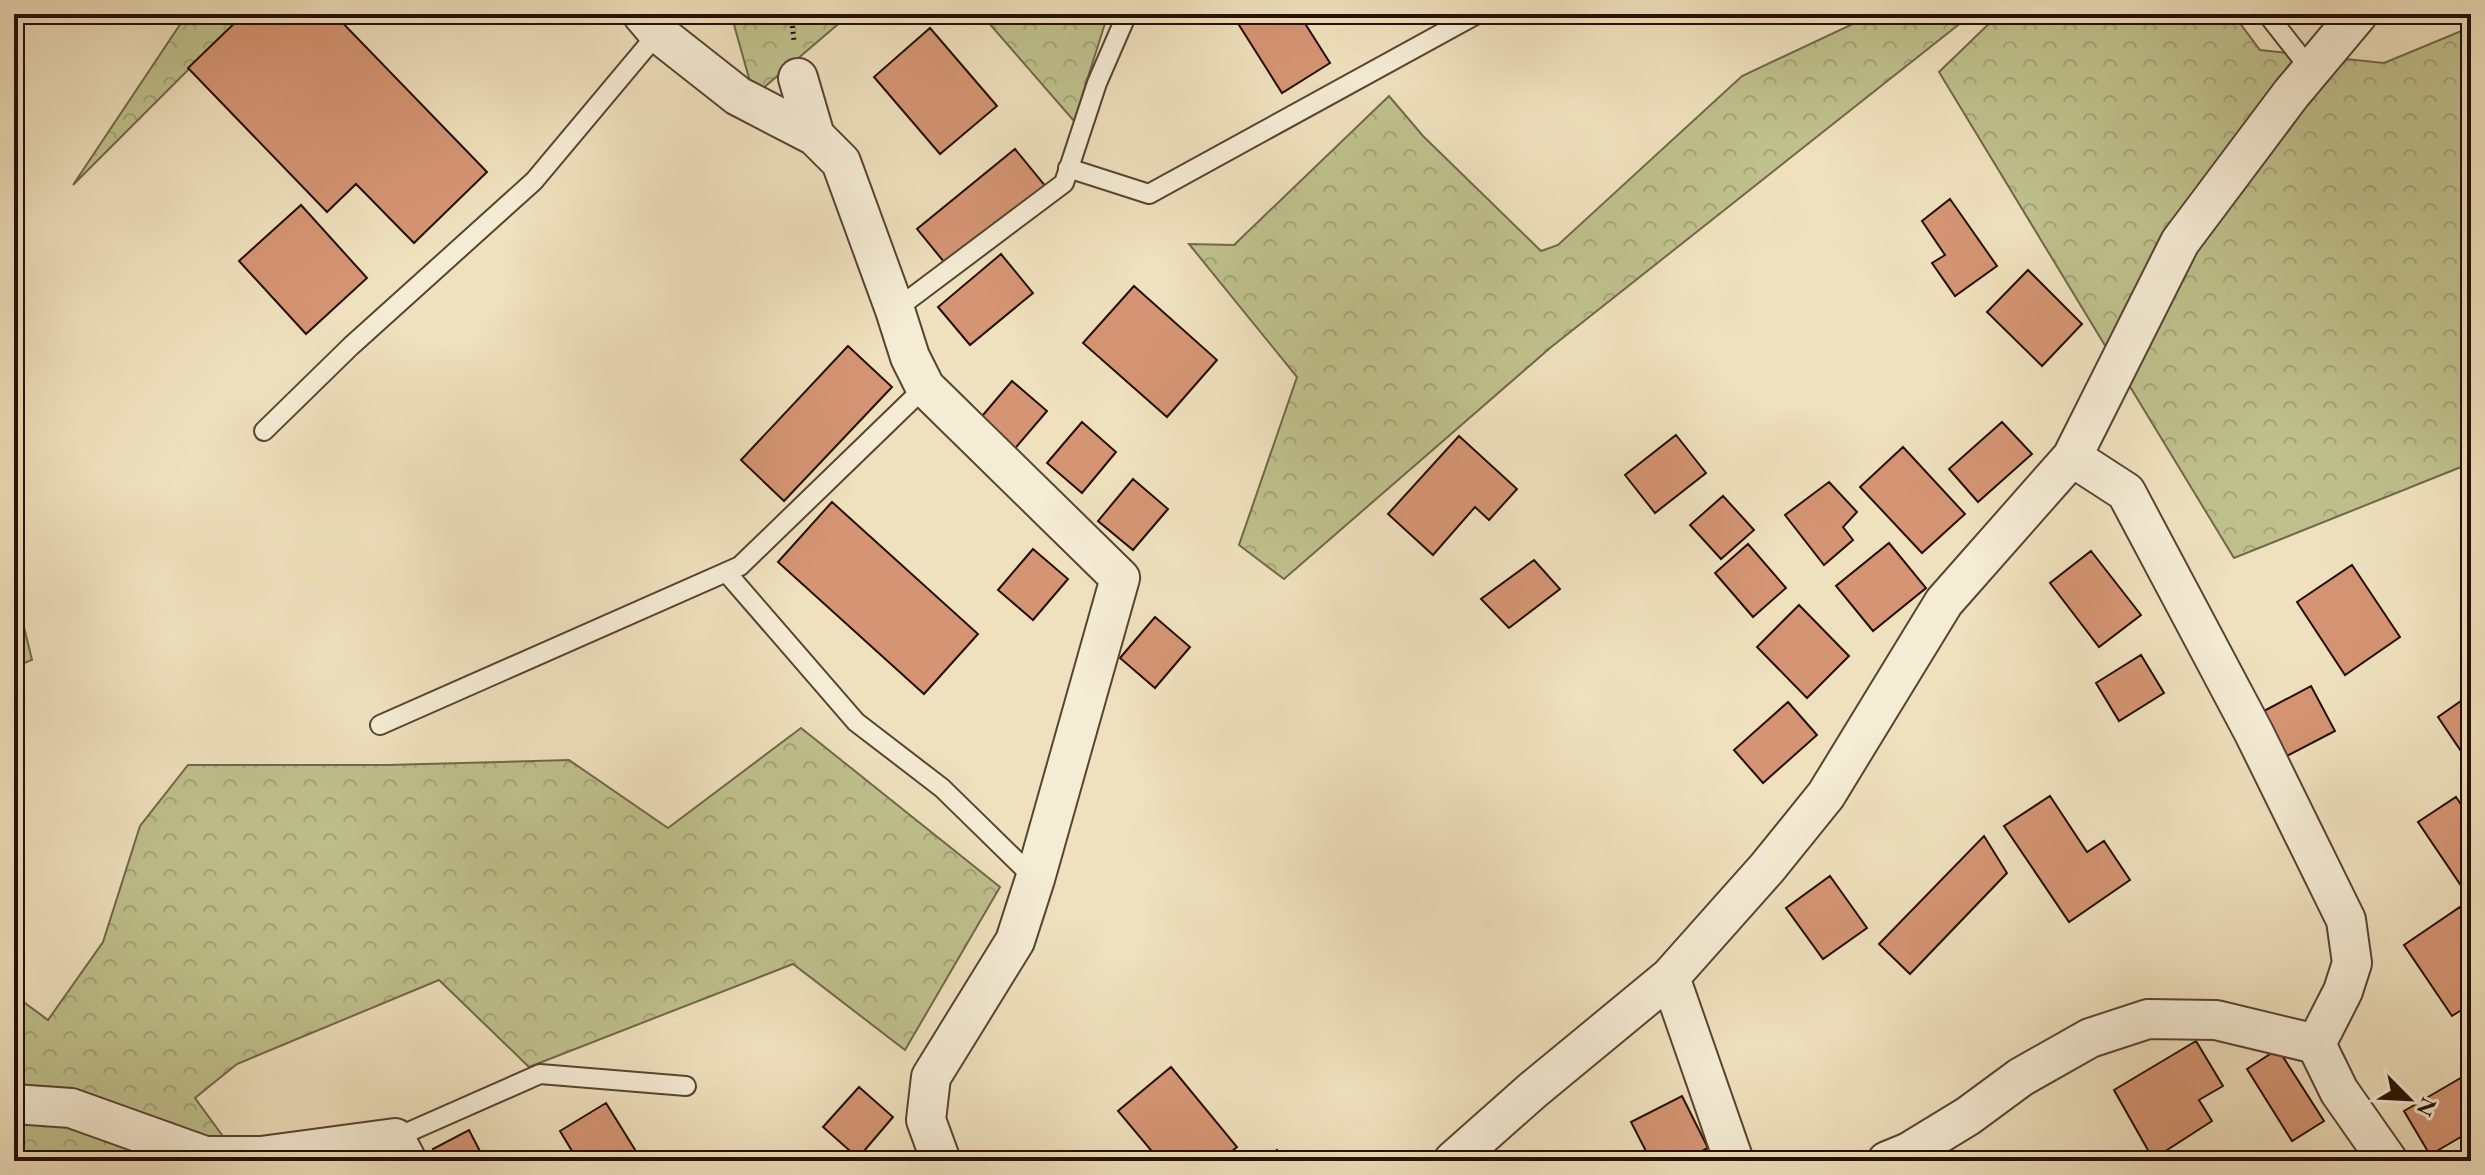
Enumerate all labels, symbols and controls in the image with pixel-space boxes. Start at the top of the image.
north arrow [2369,1059,2449,1139]
text: N [2410,1093,2444,1121]

